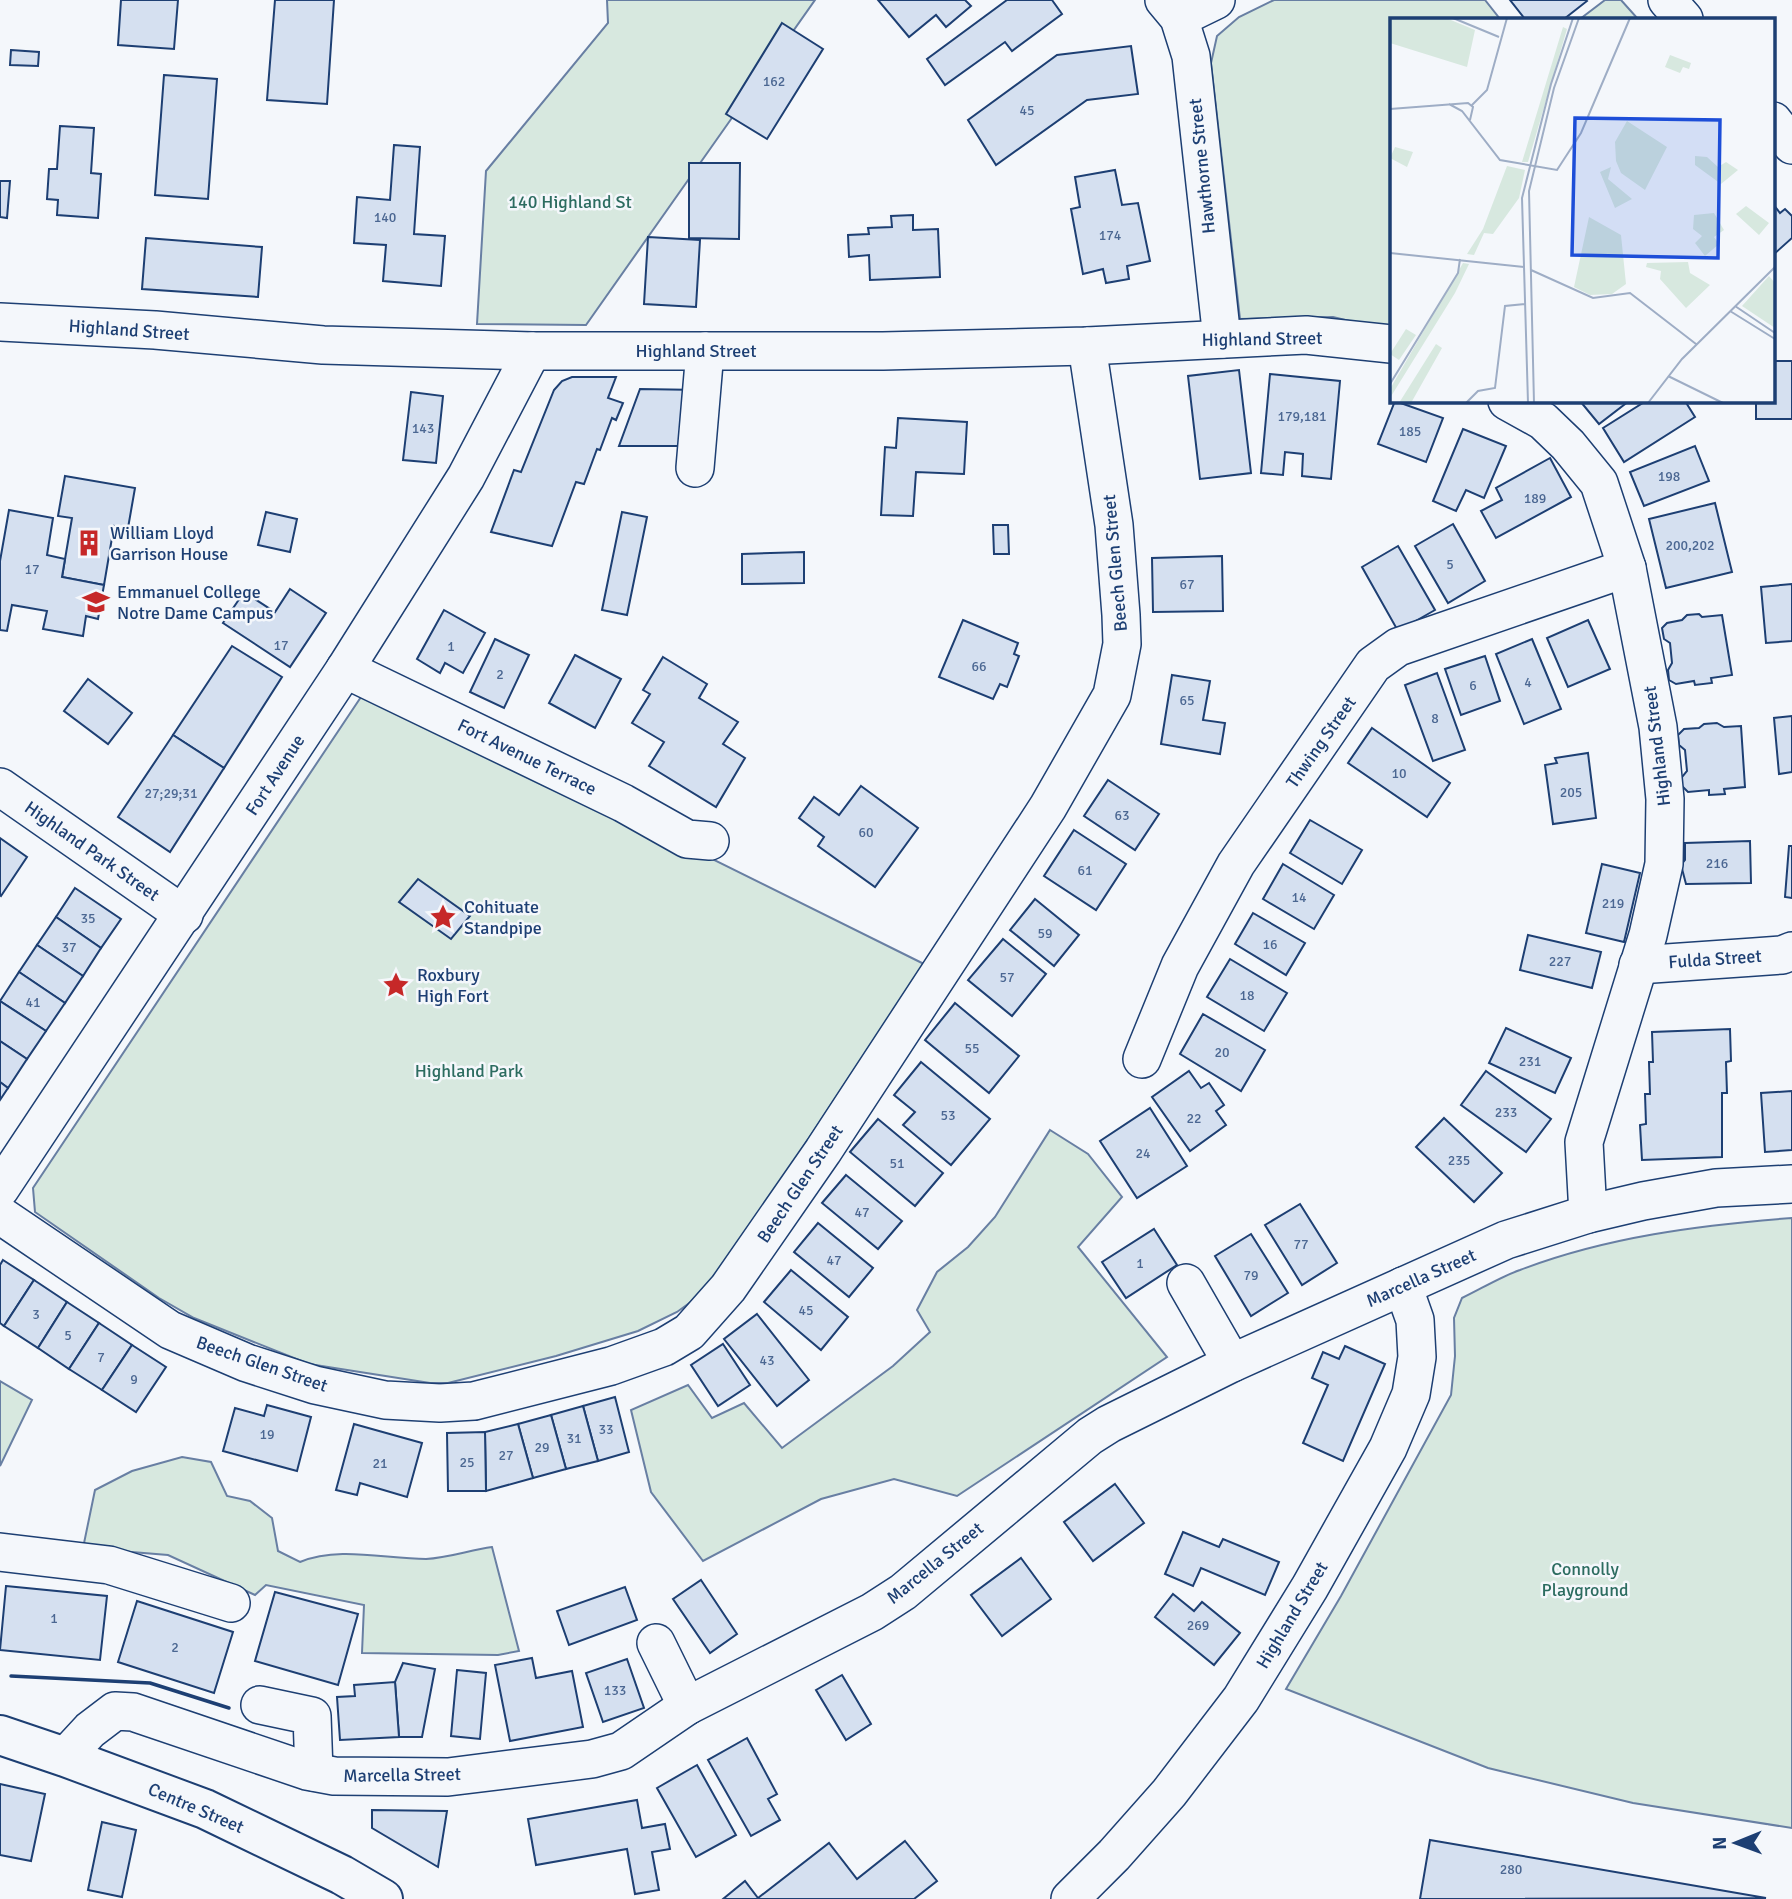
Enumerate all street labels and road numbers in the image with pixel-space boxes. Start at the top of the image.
street label: Hawthorne Street [1184,97,1220,235]
street label: Highland Street [68,315,190,345]
street label: Highland Street [1201,327,1323,351]
street label: Highland Street [636,340,756,362]
street label: Beech Glen Street [1098,494,1132,632]
street label: Highland Street [1639,685,1675,807]
street label: Thwing Street [1281,692,1361,792]
street label: Fort Avenue Terrace [454,714,600,800]
street label: Fort Avenue [241,731,309,819]
street label: Highland Park Street [20,796,164,906]
street label: Fulda Street [1668,945,1762,973]
street label: Beech Glen Street [752,1121,848,1247]
street label: Marcella Street [1363,1244,1479,1312]
street label: Beech Glen Street [193,1331,331,1397]
street label: Marcella Street [882,1517,988,1609]
street label: Highland Street [1251,1557,1333,1673]
street label: Marcella Street [343,1763,461,1787]
street label: Centre Street [145,1778,247,1838]

